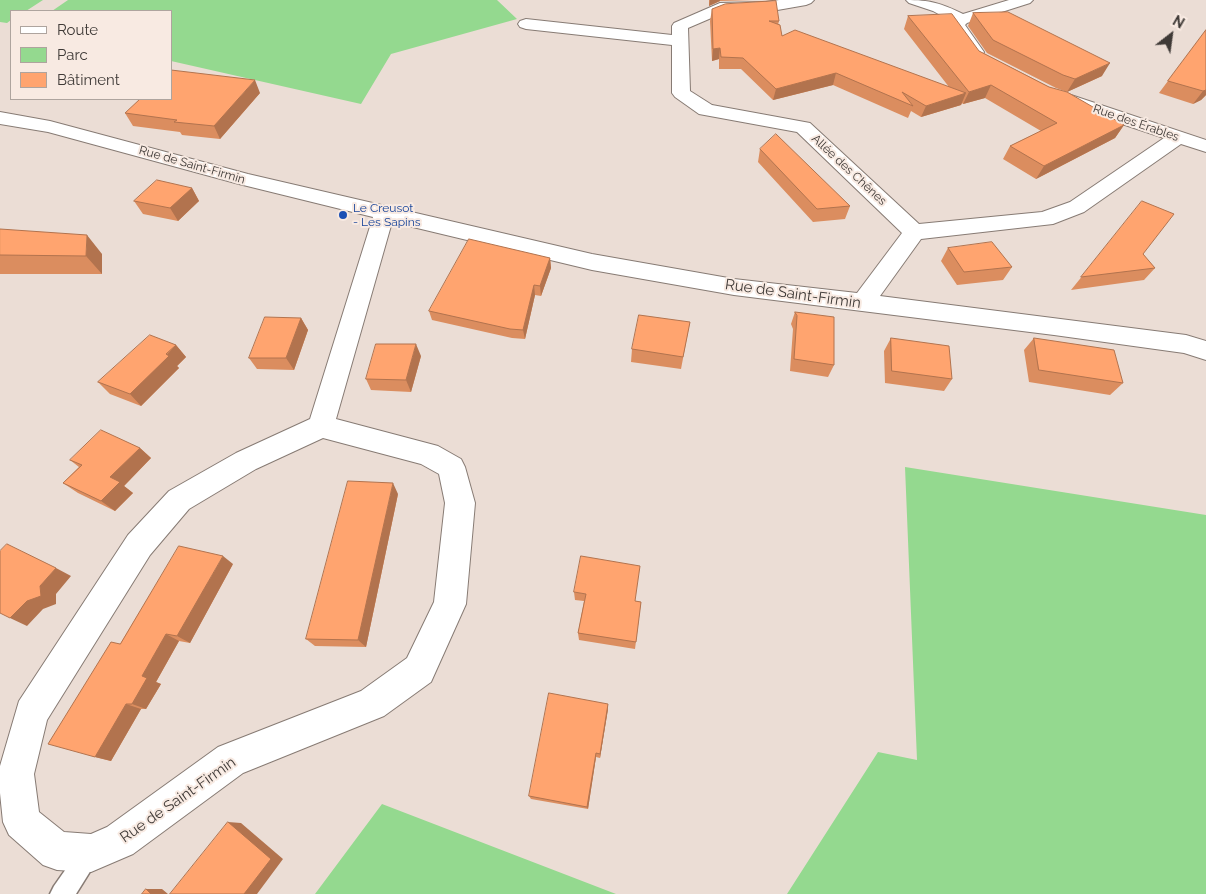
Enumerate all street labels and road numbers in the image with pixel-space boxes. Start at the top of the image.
street label: Rue des Érables [1091,102,1181,144]
street label: Allée des Chênes [809,132,889,208]
street label: Rue de Saint-Firmin [137,143,247,187]
street label: Rue de Saint-Firmin [724,276,862,312]
street label: Rue de Saint-Firmin [117,753,239,847]

